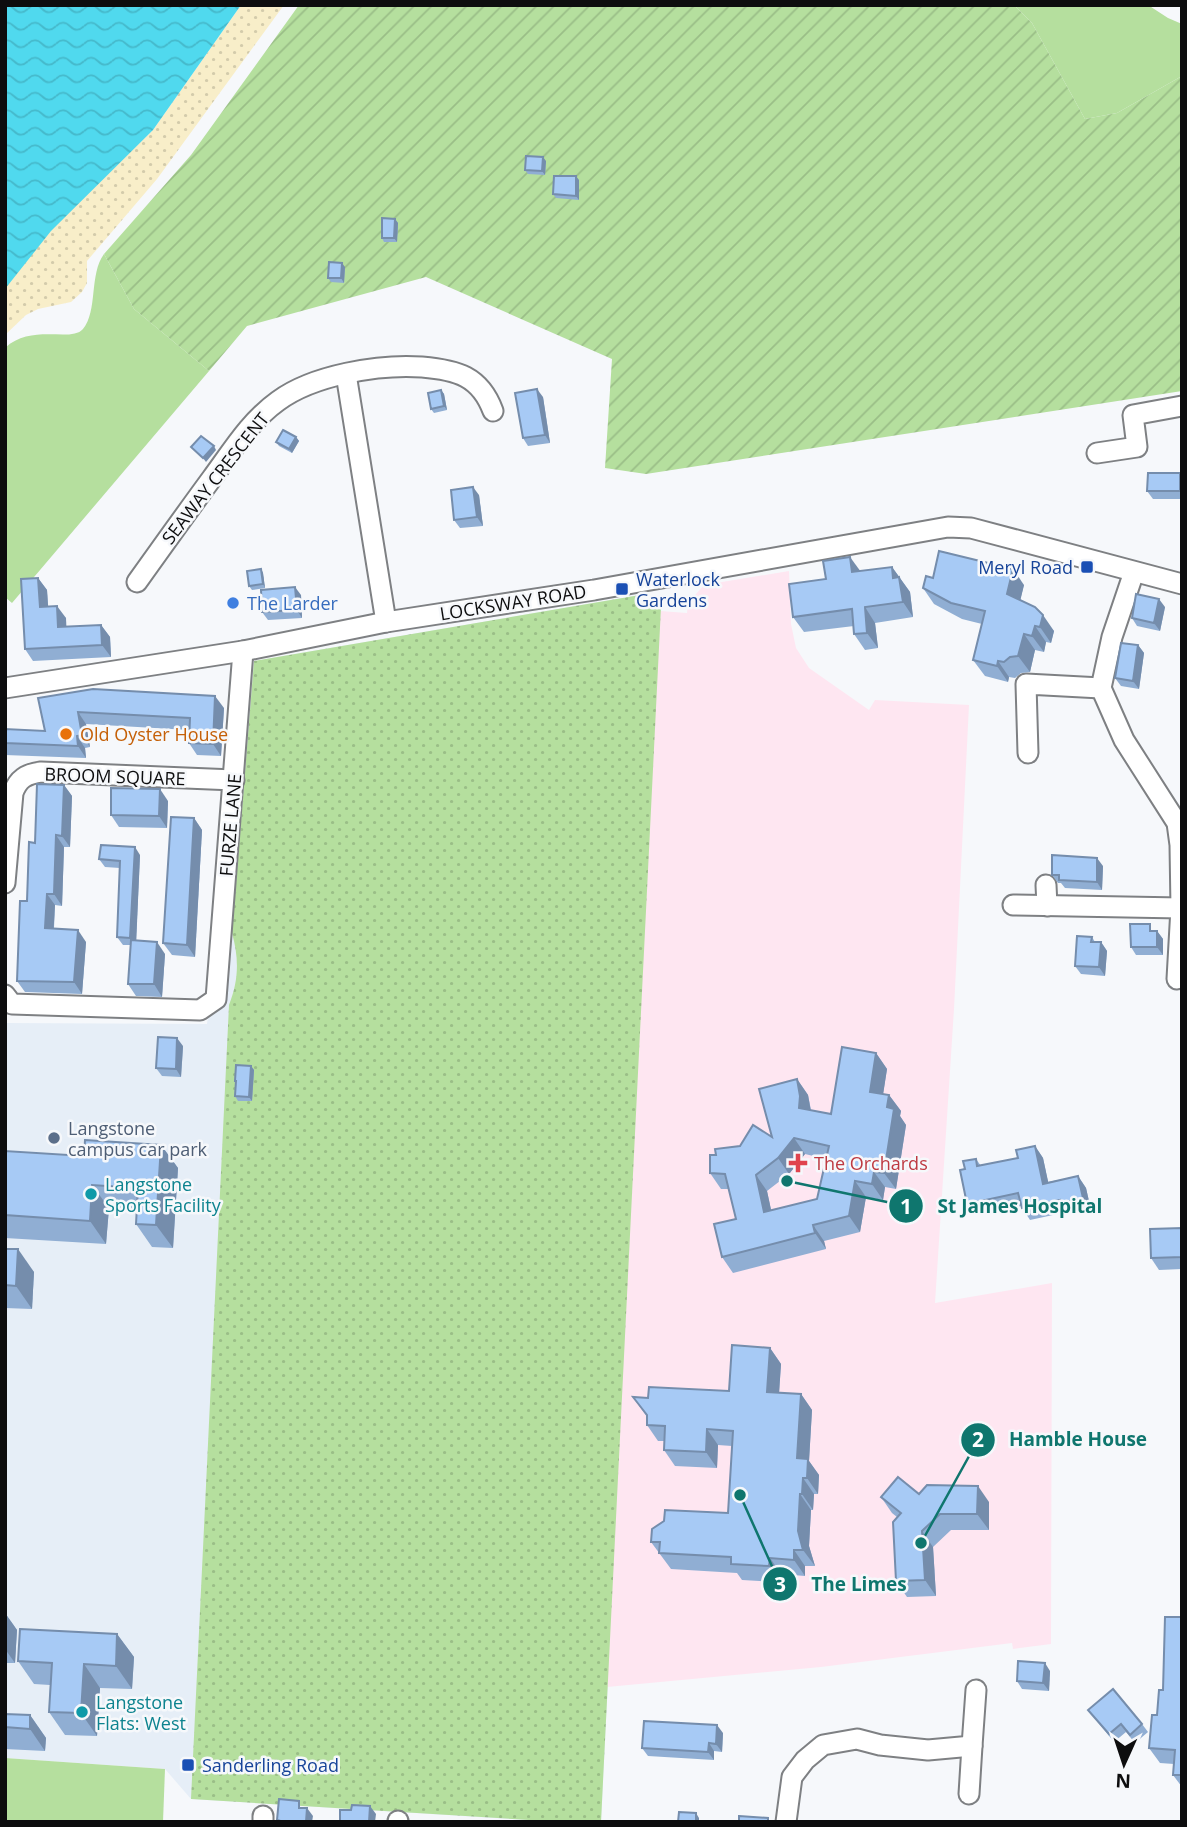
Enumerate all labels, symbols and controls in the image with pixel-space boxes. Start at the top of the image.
street label: SEAWAY CRESCENT [156,407,274,549]
place label: Meryl Road [978,555,1073,579]
marker: Meryl Road [1079,559,1095,575]
place label: Waterlock Gardens [636,567,720,612]
street label: LOCKSWAY ROAD [438,579,588,625]
marker: Waterlock Gardens [614,581,630,597]
place label: The Larder [247,591,339,615]
marker: The Larder [225,595,241,611]
place label: Old Oyster House [80,722,228,746]
marker: Old Oyster House [58,726,74,742]
street label: BROOM SQUARE [44,762,186,790]
street label: FURZE LANE [214,773,246,877]
place label: Langstone campus car park [68,1116,208,1161]
marker: Langstone campus car park [46,1130,62,1146]
place label: The Orchards [814,1151,928,1175]
marker: The Orchards [788,1153,808,1173]
place label: Langstone Sports Facility [105,1172,222,1217]
marker: Langstone Sports Facility [83,1186,99,1202]
callout: St James Hospital [888,1186,1116,1226]
text: 1 [900,1192,912,1220]
text: St James Hospital [938,1193,1102,1219]
callout: Hamble House [960,1420,1161,1460]
text: 2 [972,1425,984,1453]
text: Hamble House [1009,1426,1147,1452]
callout: The Limes [762,1564,921,1604]
text: 3 [774,1570,786,1598]
text: The Limes [811,1571,907,1597]
place label: Langstone Flats: West [96,1690,186,1735]
marker: Langstone Flats: West [74,1704,90,1720]
north arrow [1089,1729,1159,1799]
place label: Sanderling Road [202,1753,339,1777]
marker: Sanderling Road [180,1757,196,1773]
text: N [1115,1768,1132,1794]

